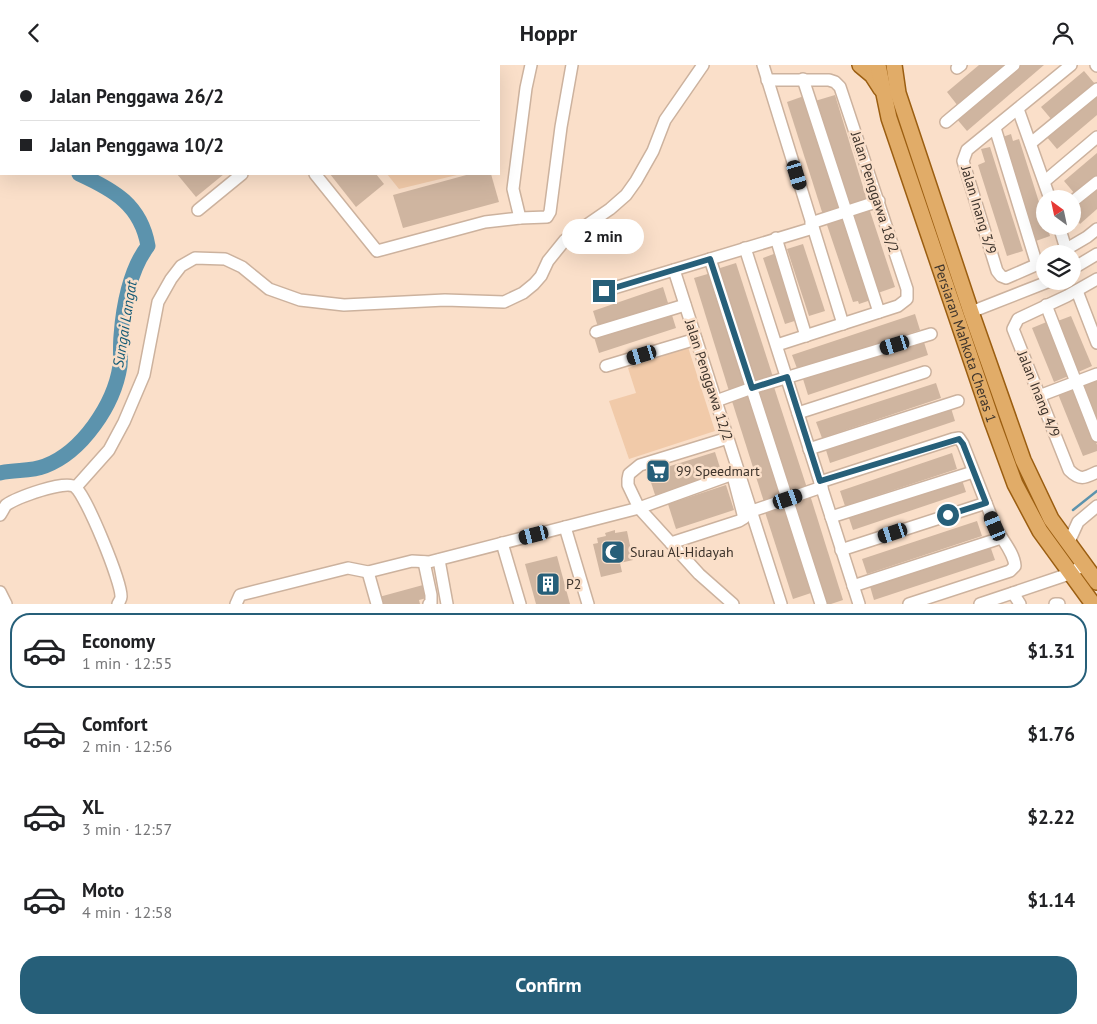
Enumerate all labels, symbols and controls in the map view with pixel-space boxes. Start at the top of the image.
icon: back [20,19,48,47]
text: Hoppr [520,19,577,47]
icon: person [1049,19,1077,47]
text: Jalan Penggawa 26/2 [50,84,224,108]
street label: Jalan Penggawa 18/2 [847,128,903,255]
text: Jalan Penggawa 10/2 [50,133,224,157]
car [785,158,808,192]
street label: Jalan Inang 3/9 [957,163,1001,256]
north arrow [1036,190,1081,235]
map controls [1036,190,1081,290]
callout: 2 min [563,219,645,253]
text: 2 min [583,226,623,246]
button: layers [1036,245,1081,290]
street label: Persiaran Mahkota Cheras 1 [930,262,1001,425]
water label: Sungai Langat [108,278,141,369]
route end [593,280,615,302]
street label: Jalan Penggawa 12/2 [681,316,737,443]
car [878,333,911,357]
car [625,343,658,367]
street label: Jalan Inang 4/9 [1013,347,1064,440]
supermarket icon: 99 Speedmart [645,458,671,484]
place label: 99 Speedmart [676,462,760,480]
car [771,487,804,511]
route start [937,504,959,526]
car [982,509,1007,543]
car [876,521,909,545]
car [517,524,550,546]
mosque icon: Surau Al-Hidayah [600,539,626,565]
place label: Surau Al-Hidayah [630,543,734,561]
building icon: P2 [535,571,561,597]
place label: P2 [566,575,581,593]
icon: car [22,628,67,673]
text: Economy [82,629,155,653]
text: $1.31 [1027,639,1075,663]
text: 1 min · 12:55 [82,653,172,673]
icon: car [22,711,67,756]
text: Comfort [82,712,148,736]
text: $1.76 [1027,722,1075,746]
text: 2 min · 12:56 [82,736,172,756]
icon: car [22,794,67,839]
text: XL [82,795,104,819]
text: $2.22 [1027,805,1075,829]
text: 3 min · 12:57 [82,819,172,839]
icon: car [22,877,67,922]
text: Moto [82,878,124,902]
text: $1.14 [1027,888,1075,912]
text: 4 min · 12:58 [82,902,172,922]
button: Confirm [20,956,1077,1014]

